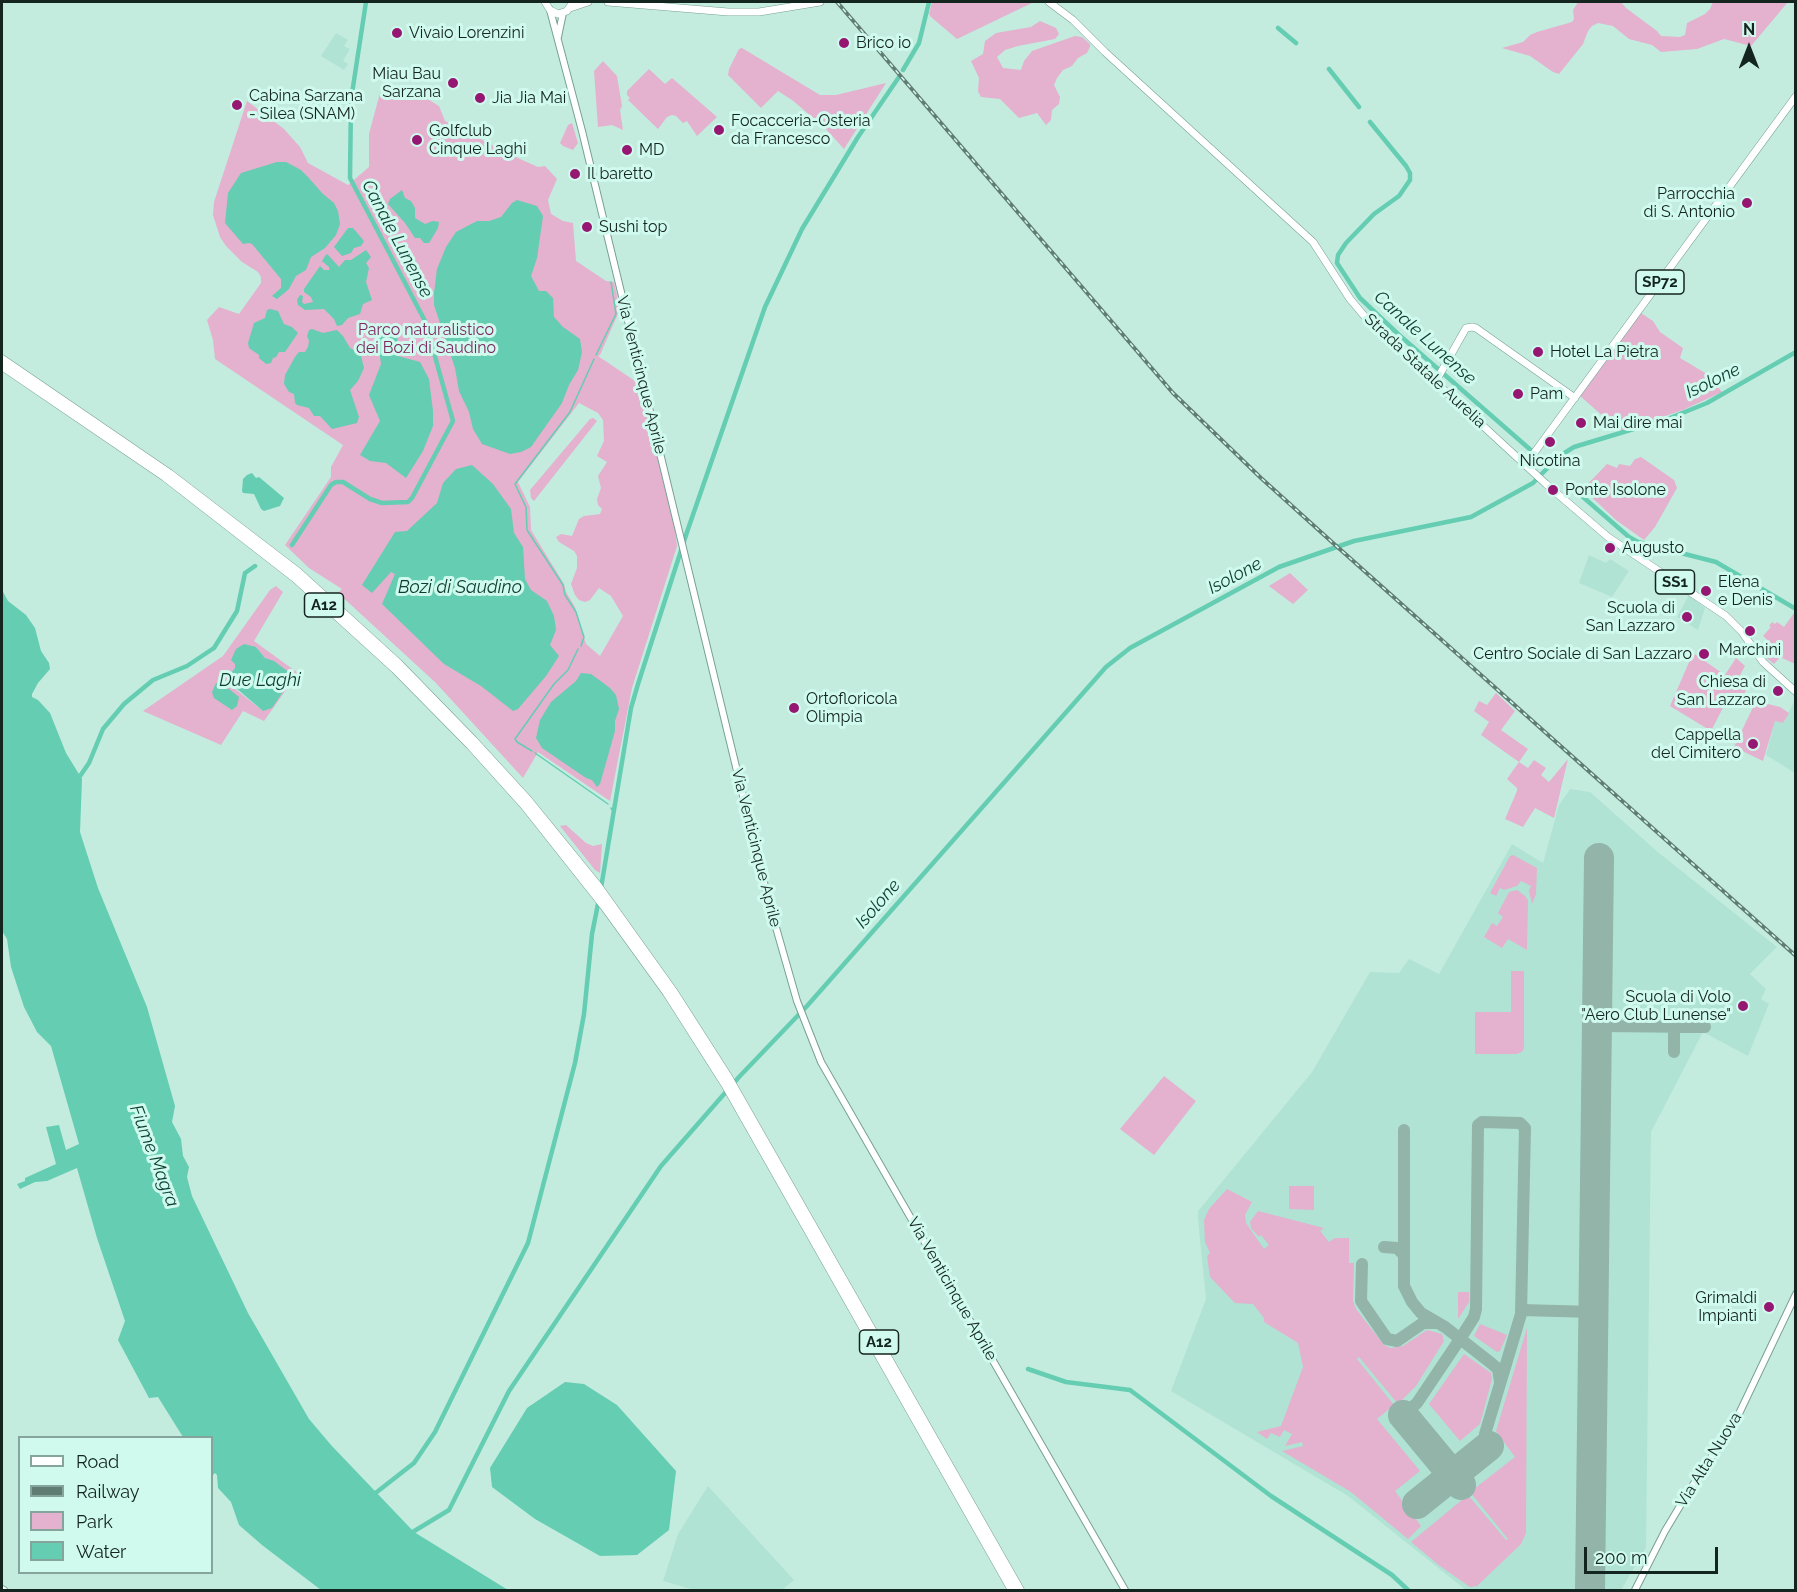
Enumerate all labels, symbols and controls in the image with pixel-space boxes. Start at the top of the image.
north arrow [1719,18,1779,78]
text: N [1743,20,1755,39]
place label: Vivaio Lorenzini [409,23,524,43]
marker: Vivaio Lorenzini [390,26,404,40]
place label: Brico io [856,33,911,53]
marker: Brico io [837,36,851,50]
place label: Miau Bau Sarzana [372,64,441,102]
marker: Miau Bau Sarzana [446,76,460,90]
place label: Cabina Sarzana - Silea (SNAM) [249,86,363,124]
place label: Jia Jia Mai [492,88,566,108]
marker: Jia Jia Mai [473,91,487,105]
marker: Cabina Sarzana - Silea (SNAM) [230,98,244,112]
place label: Focacceria-Osteria da Francesco [731,111,870,149]
place label: Golfclub Cinque Laghi [429,121,526,159]
marker: Focacceria-Osteria da Francesco [712,123,726,137]
marker: Golfclub Cinque Laghi [410,133,424,147]
place label: MD [639,140,664,160]
marker: MD [620,143,634,157]
place label: Il baretto [587,164,653,184]
marker: Il baretto [568,167,582,181]
water label: Canale Lunense [357,177,437,301]
place label: Parrocchia di S. Antonio [1644,184,1735,222]
marker: Parrocchia di S. Antonio [1740,196,1754,210]
place label: Sushi top [599,217,667,237]
marker: Sushi top [580,220,594,234]
road number: SP72 [1636,270,1684,294]
water label: Canale Lunense [1369,286,1481,390]
street label: Via Venticinque Aprile [612,294,670,456]
street label: Strada Statale Aurelia [1360,310,1490,432]
park label: Parco naturalistico dei Bozi di Saudino [356,320,496,358]
place label: Hotel La Pietra [1550,342,1659,362]
marker: Hotel La Pietra [1531,345,1545,359]
water label: Isolone [1682,359,1744,403]
place label: Pam [1530,384,1563,404]
marker: Pam [1511,387,1525,401]
place label: Mai dire mai [1593,413,1682,433]
marker: Mai dire mai [1574,416,1588,430]
marker: Nicotina [1543,435,1557,449]
place label: Nicotina [1520,451,1580,471]
place label: Ponte Isolone [1565,480,1666,500]
marker: Ponte Isolone [1546,483,1560,497]
place label: Augusto [1622,538,1684,558]
marker: Augusto [1603,541,1617,555]
water label: Isolone [1204,553,1266,599]
road number: SS1 [1656,570,1694,594]
place label: Elena e Denis [1718,572,1773,610]
water label: Bozi di Saudino [398,577,522,599]
marker: Elena e Denis [1699,584,1713,598]
road number: A12 [304,593,344,617]
place label: Scuola di San Lazzaro [1586,598,1675,636]
marker: Scuola di San Lazzaro [1680,610,1694,624]
marker: Marchini [1743,624,1757,638]
place label: Marchini [1719,640,1781,660]
place label: Centro Sociale di San Lazzaro [1473,644,1692,664]
marker: Centro Sociale di San Lazzaro [1697,647,1711,661]
water label: Due Laghi [219,670,301,692]
place label: Chiesa di San Lazzaro [1677,672,1766,710]
marker: Chiesa di San Lazzaro [1771,684,1785,698]
place label: Ortofloricola Olimpia [806,689,897,727]
marker: Ortofloricola Olimpia [787,701,801,715]
place label: Cappella del Cimitero [1651,725,1741,763]
marker: Cappella del Cimitero [1746,737,1760,751]
street label: Via Venticinque Aprile [727,767,785,929]
water label: Isolone [851,875,905,933]
place label: Scuola di Volo "Aero Club Lunense" [1581,987,1731,1025]
marker: Scuola di Volo "Aero Club Lunense" [1736,999,1750,1013]
water label: Fiume Magra [125,1102,183,1210]
street label: Via Venticinque Aprile [903,1214,1001,1364]
place label: Grimaldi Impianti [1695,1288,1757,1326]
marker: Grimaldi Impianti [1762,1300,1776,1314]
road number: A12 [860,1330,898,1354]
street label: Via Alta Nuova [1672,1409,1746,1511]
legend [18,1436,213,1574]
text: Road [76,1451,119,1472]
text: Railway [76,1481,140,1502]
text: Park [76,1511,113,1532]
scale bar [1587,1535,1720,1573]
text: Water [76,1541,126,1562]
text: 200 m [1595,1547,1648,1568]

